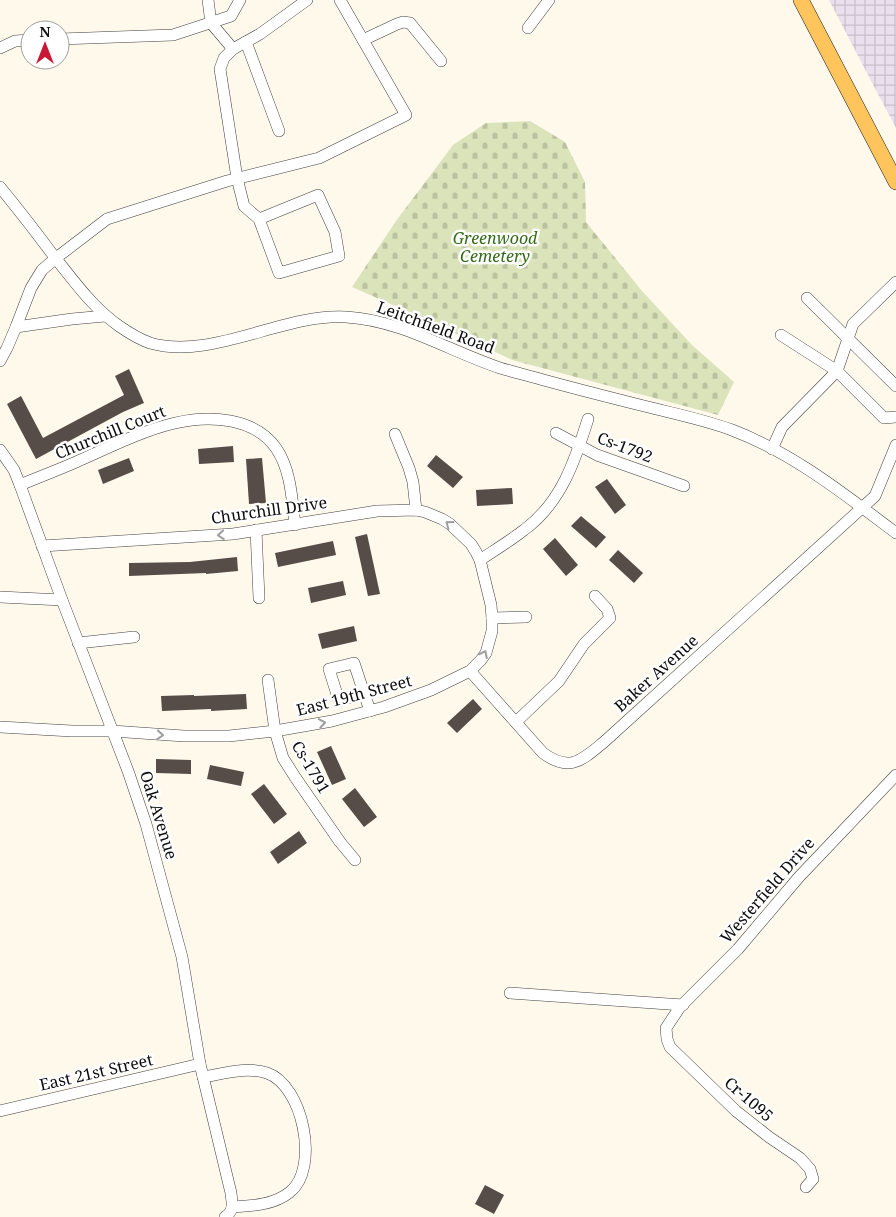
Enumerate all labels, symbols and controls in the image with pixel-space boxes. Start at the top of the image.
north arrow [20,20,70,70]
text: N [39,22,51,41]
park label: Greenwood Cemetery [453,227,538,267]
street label: Leitchfield Road [374,295,498,359]
street label: Churchill Court [52,400,169,464]
street label: Cs-1792 [594,426,656,468]
street label: Churchill Drive [210,491,328,529]
one-way arrow [445,521,454,530]
one-way arrow [217,529,225,540]
street label: Baker Avenue [609,629,703,717]
one-way arrow [478,650,488,659]
street label: East 19th Street [294,669,414,721]
one-way arrow [317,718,326,728]
one-way arrow [156,729,164,740]
street label: Cs-1791 [287,737,335,797]
street label: Oak Avenue [135,768,183,862]
street label: Westerfield Drive [715,832,819,948]
street label: East 21st Street [37,1048,155,1096]
street label: Cr-1095 [720,1072,778,1126]

